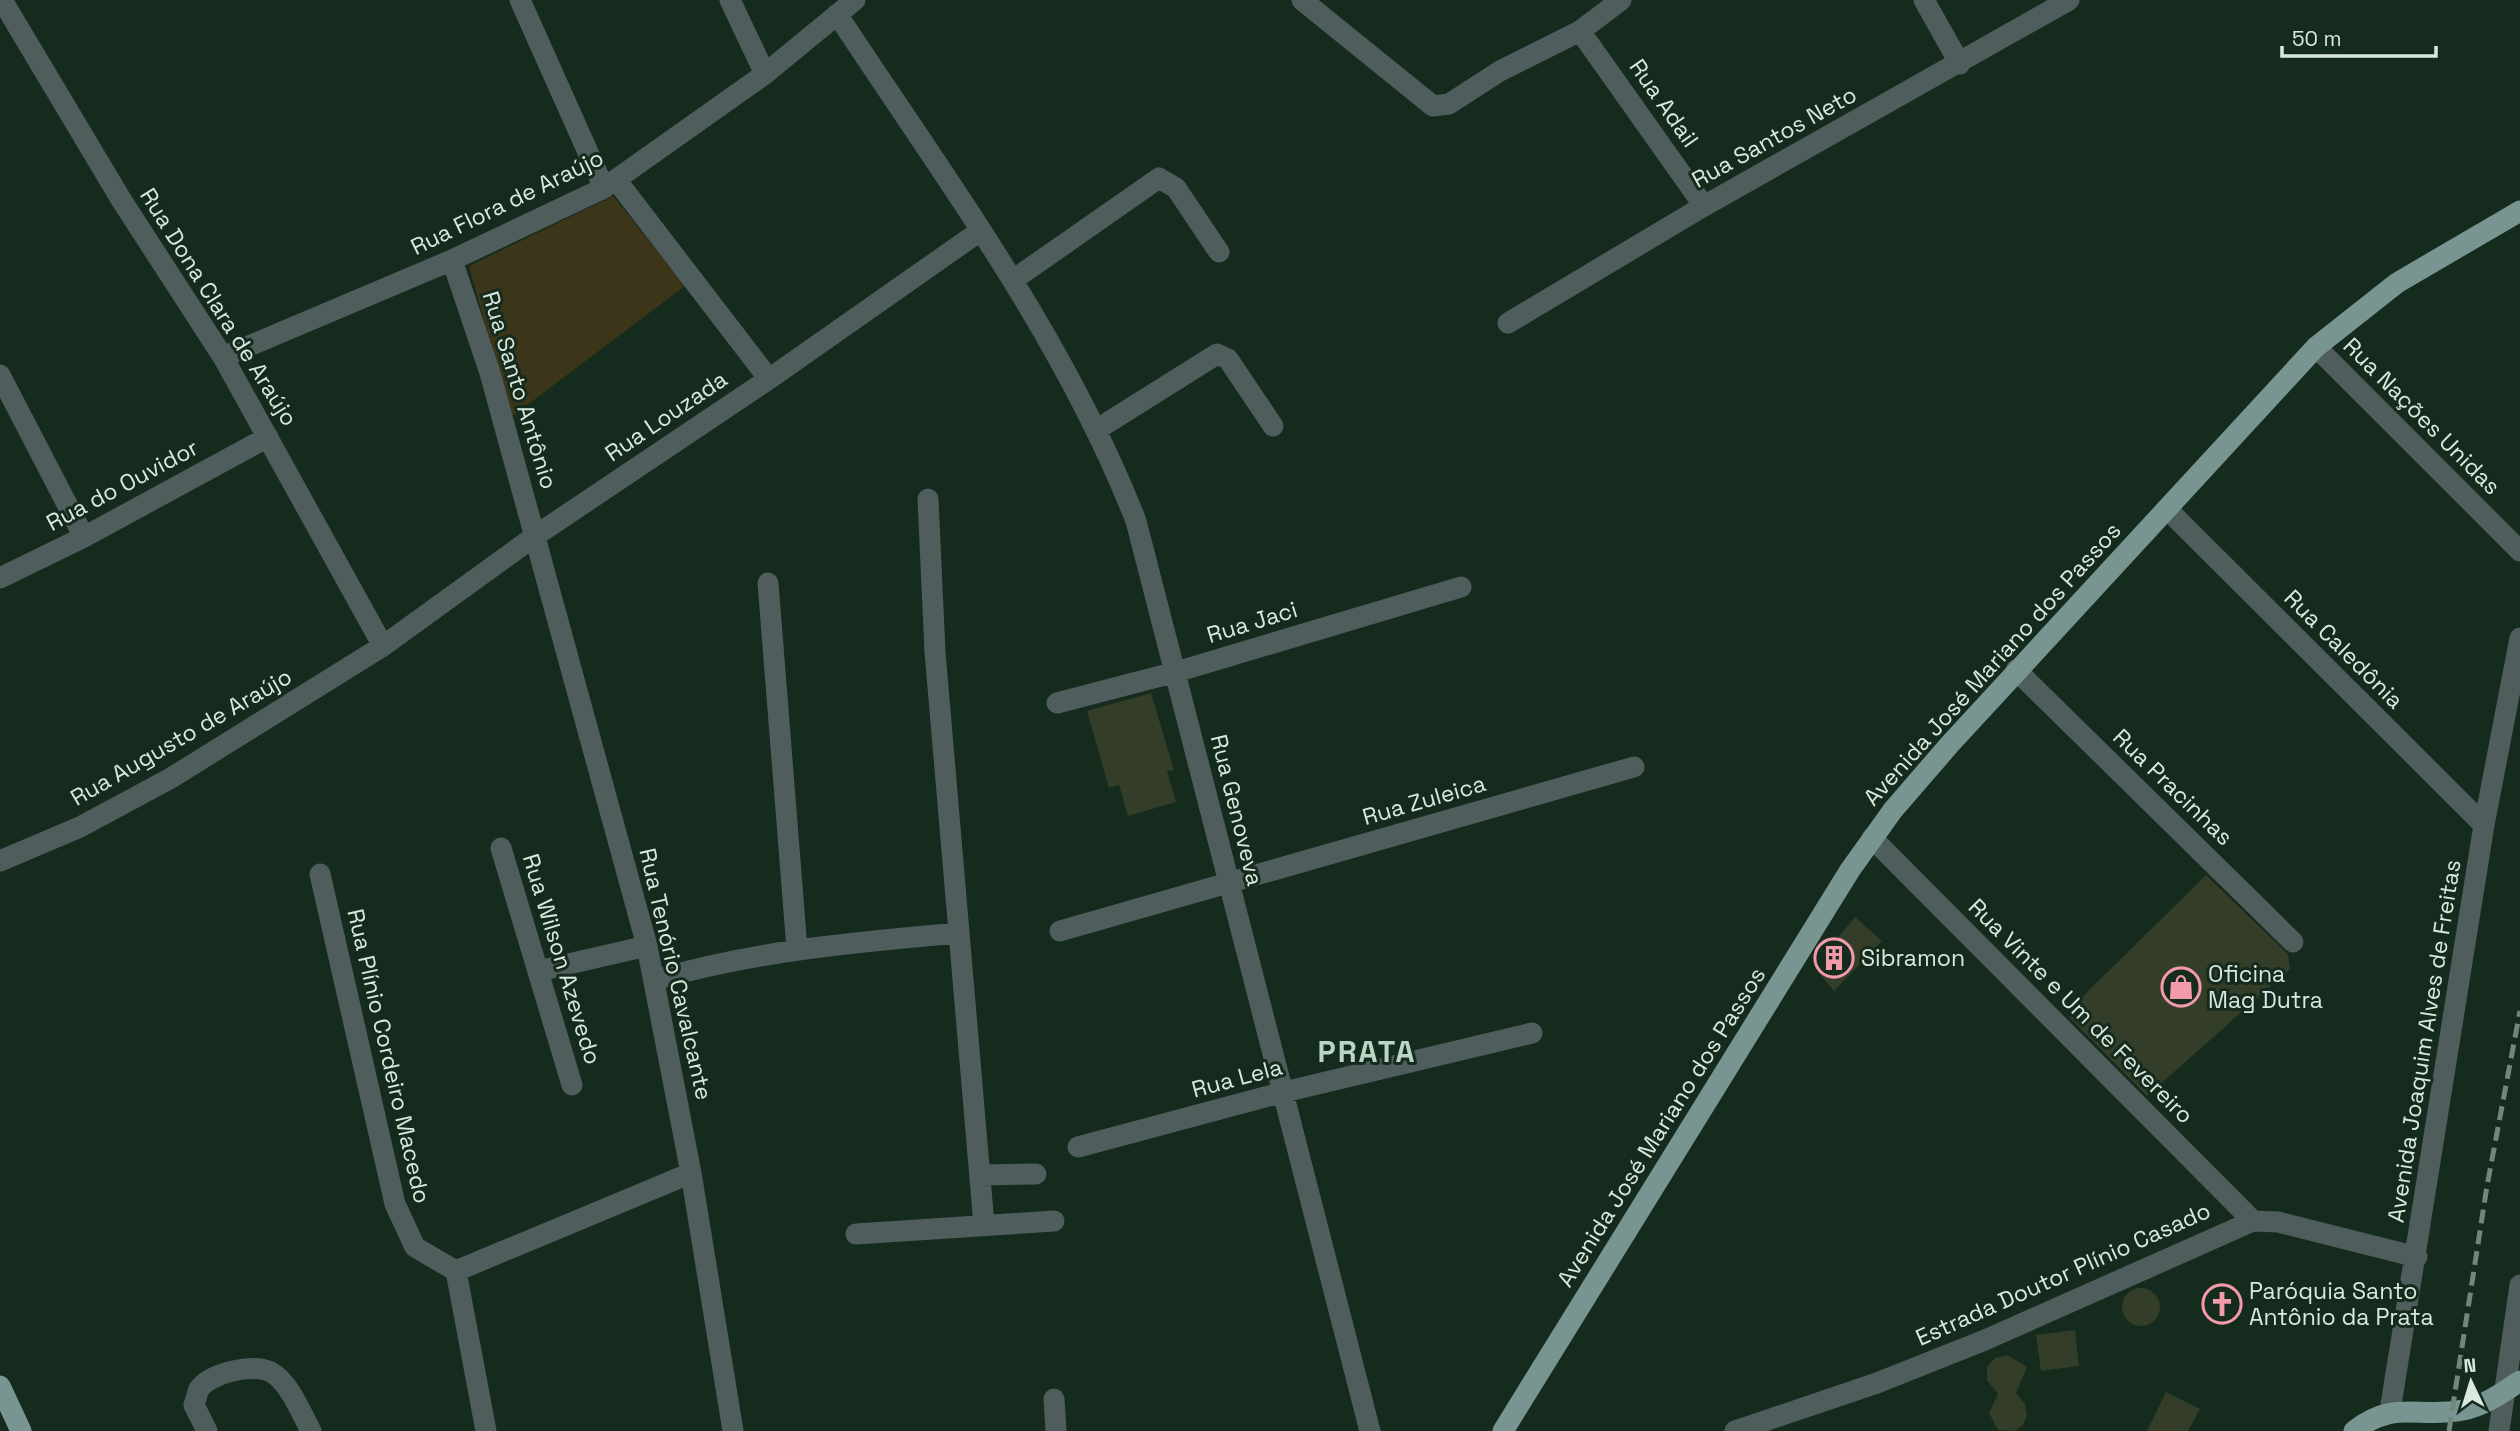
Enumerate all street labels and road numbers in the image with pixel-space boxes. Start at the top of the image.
street label: Rua Adail [1623,53,1705,153]
street label: Rua Santos Neto [1686,79,1862,195]
street label: Rua Flora de Araújo [406,142,608,262]
street label: Rua Dona Clara de Araújo [133,182,305,432]
street label: Rua Santo Antônio [476,287,564,493]
street label: Rua Nações Unidas [2337,331,2507,501]
street label: Rua Louzada [599,364,733,468]
street label: Rua do Ouvidor [41,432,203,538]
street label: Avenida José Mariano dos Passos [1857,516,2127,812]
street label: Rua Caledônia [2278,583,2410,715]
street label: Rua Jaci [1203,594,1301,650]
street label: Rua Augusto de Araújo [65,661,297,813]
street label: Rua Pracinhas [2107,722,2239,852]
street label: Rua Genoveva [1204,731,1270,889]
street label: Rua Zuleica [1359,768,1489,832]
street label: Rua Tenório Cavalcante [632,845,720,1103]
street label: Rua Wilson Azevedo [516,850,608,1068]
street label: Avenida Joaquim Alves de Freitas [2380,857,2468,1225]
street label: Rua Vinte e Um de Fevereiro [1962,892,2200,1130]
street label: Rua Plínio Cordeiro Macedo [340,906,438,1206]
street label: Avenida José Mariano dos Passos [1550,962,1772,1292]
street label: Rua Lela [1188,1052,1286,1104]
street label: Estrada Doutor Plínio Casado [1911,1195,2215,1353]

